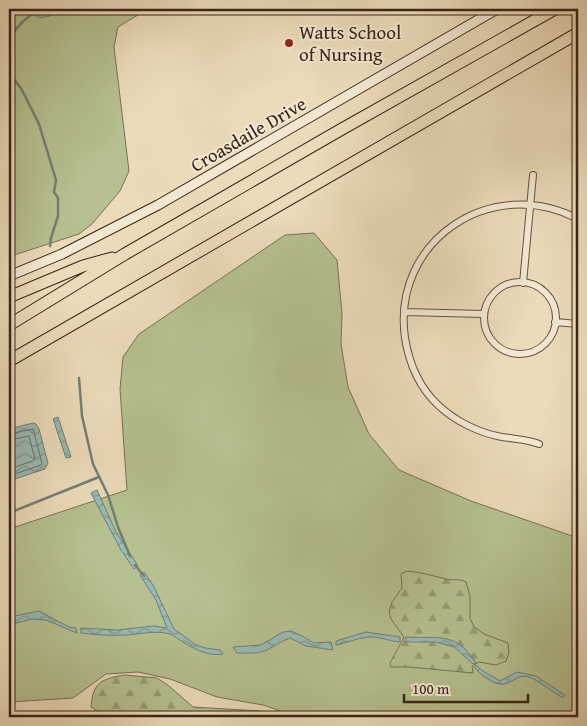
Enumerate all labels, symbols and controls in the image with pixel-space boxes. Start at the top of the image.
place label: Watts School of Nursing [299,18,401,68]
marker: Watts School of Nursing [283,37,295,49]
street label: Croasdaile Drive [185,89,311,179]
scale bar [404,671,528,703]
text: 100 m [412,678,450,699]

